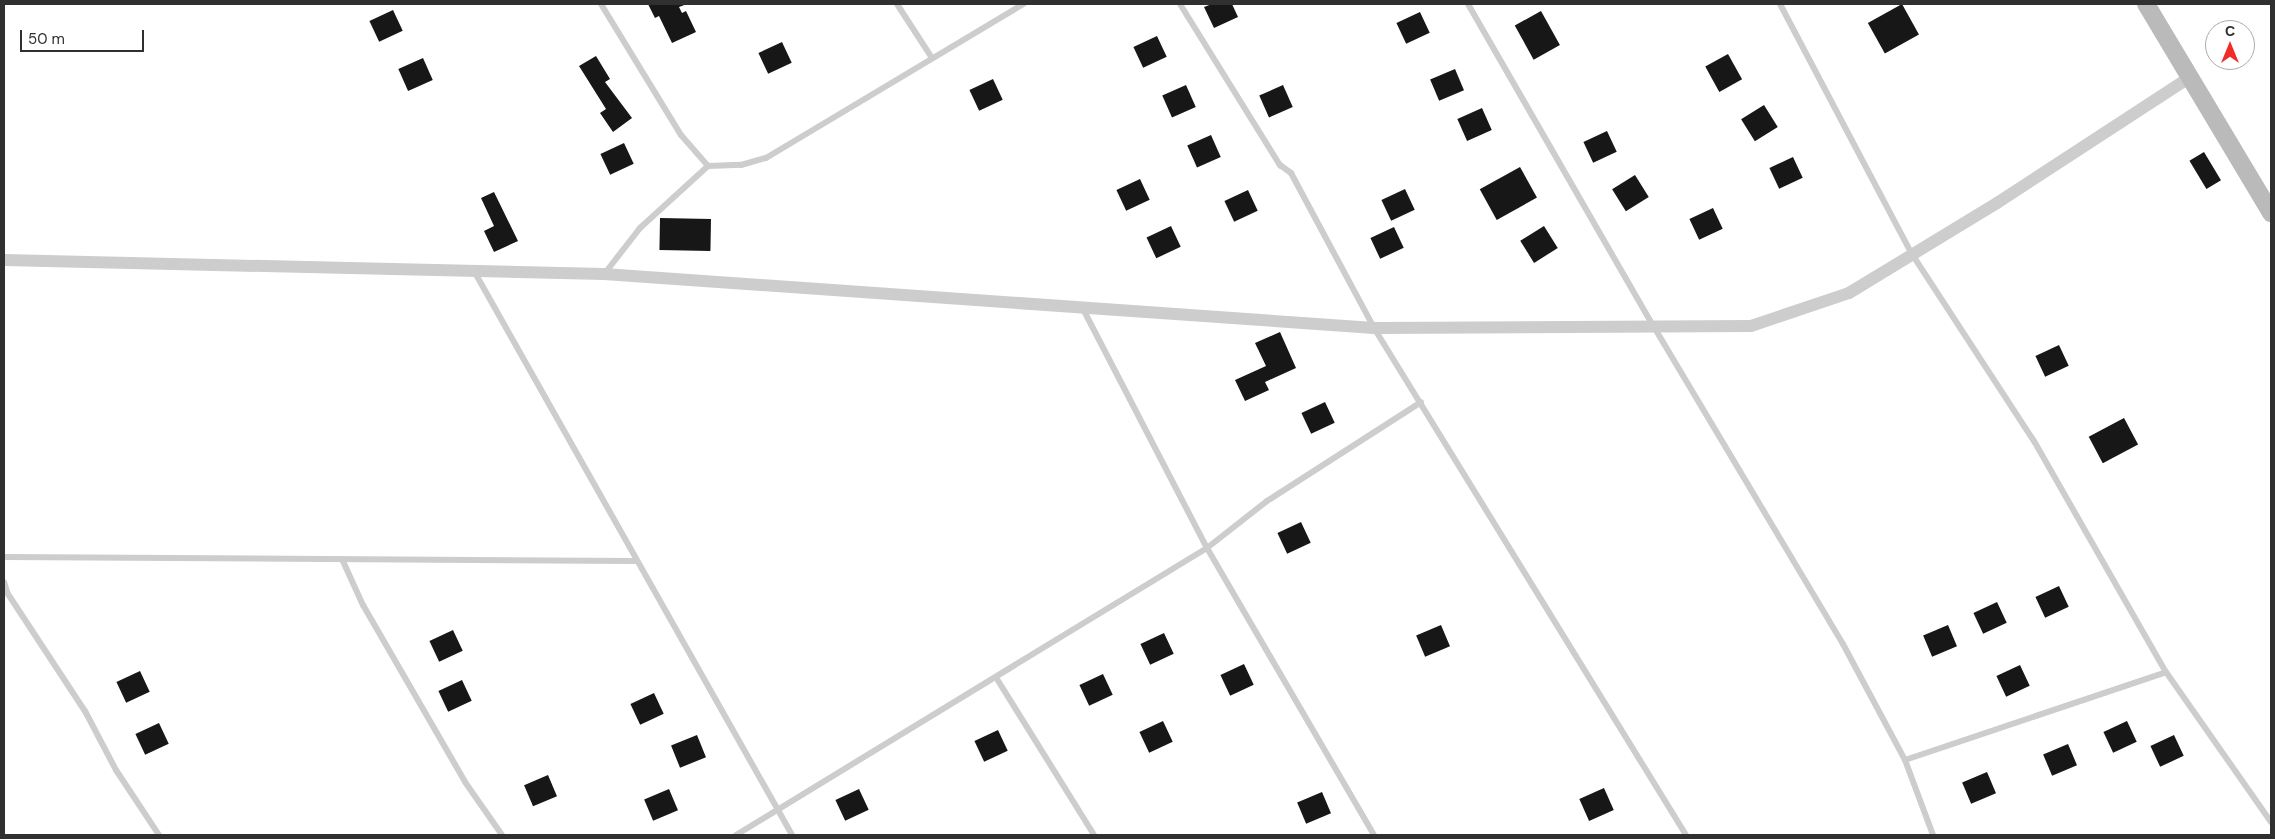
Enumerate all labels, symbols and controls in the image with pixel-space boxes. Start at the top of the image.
scale bar [22,20,146,52]
north arrow [2205,20,2255,70]
text: С [2225,22,2235,40]
text: 50 m [28,29,65,49]

